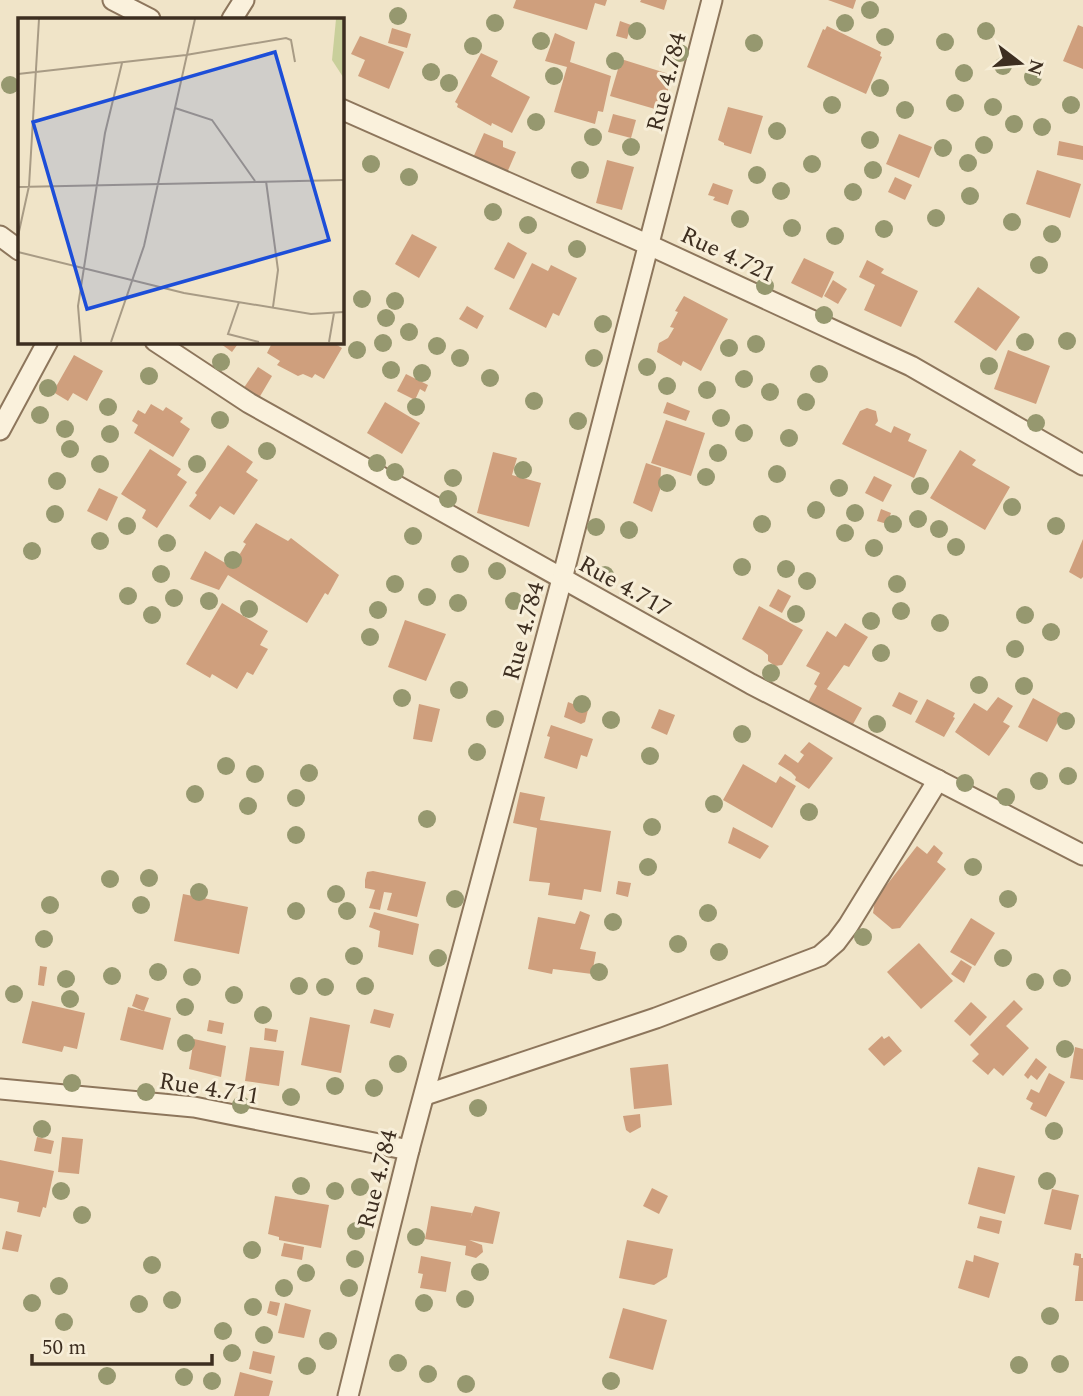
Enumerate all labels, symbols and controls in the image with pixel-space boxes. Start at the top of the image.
inset map [18,18,343,343]
north arrow [985,28,1055,98]
street label: Rue 4.784 [637,29,697,136]
text: N [1019,56,1051,79]
street label: Rue 4.721 [674,217,781,293]
street label: Rue 4.717 [572,547,677,627]
street label: Rue 4.784 [494,578,554,685]
street label: Rue 4.711 [156,1063,262,1115]
street label: Rue 4.784 [348,1126,408,1233]
scale bar [32,1322,212,1366]
text: 50 m [42,1332,86,1364]

